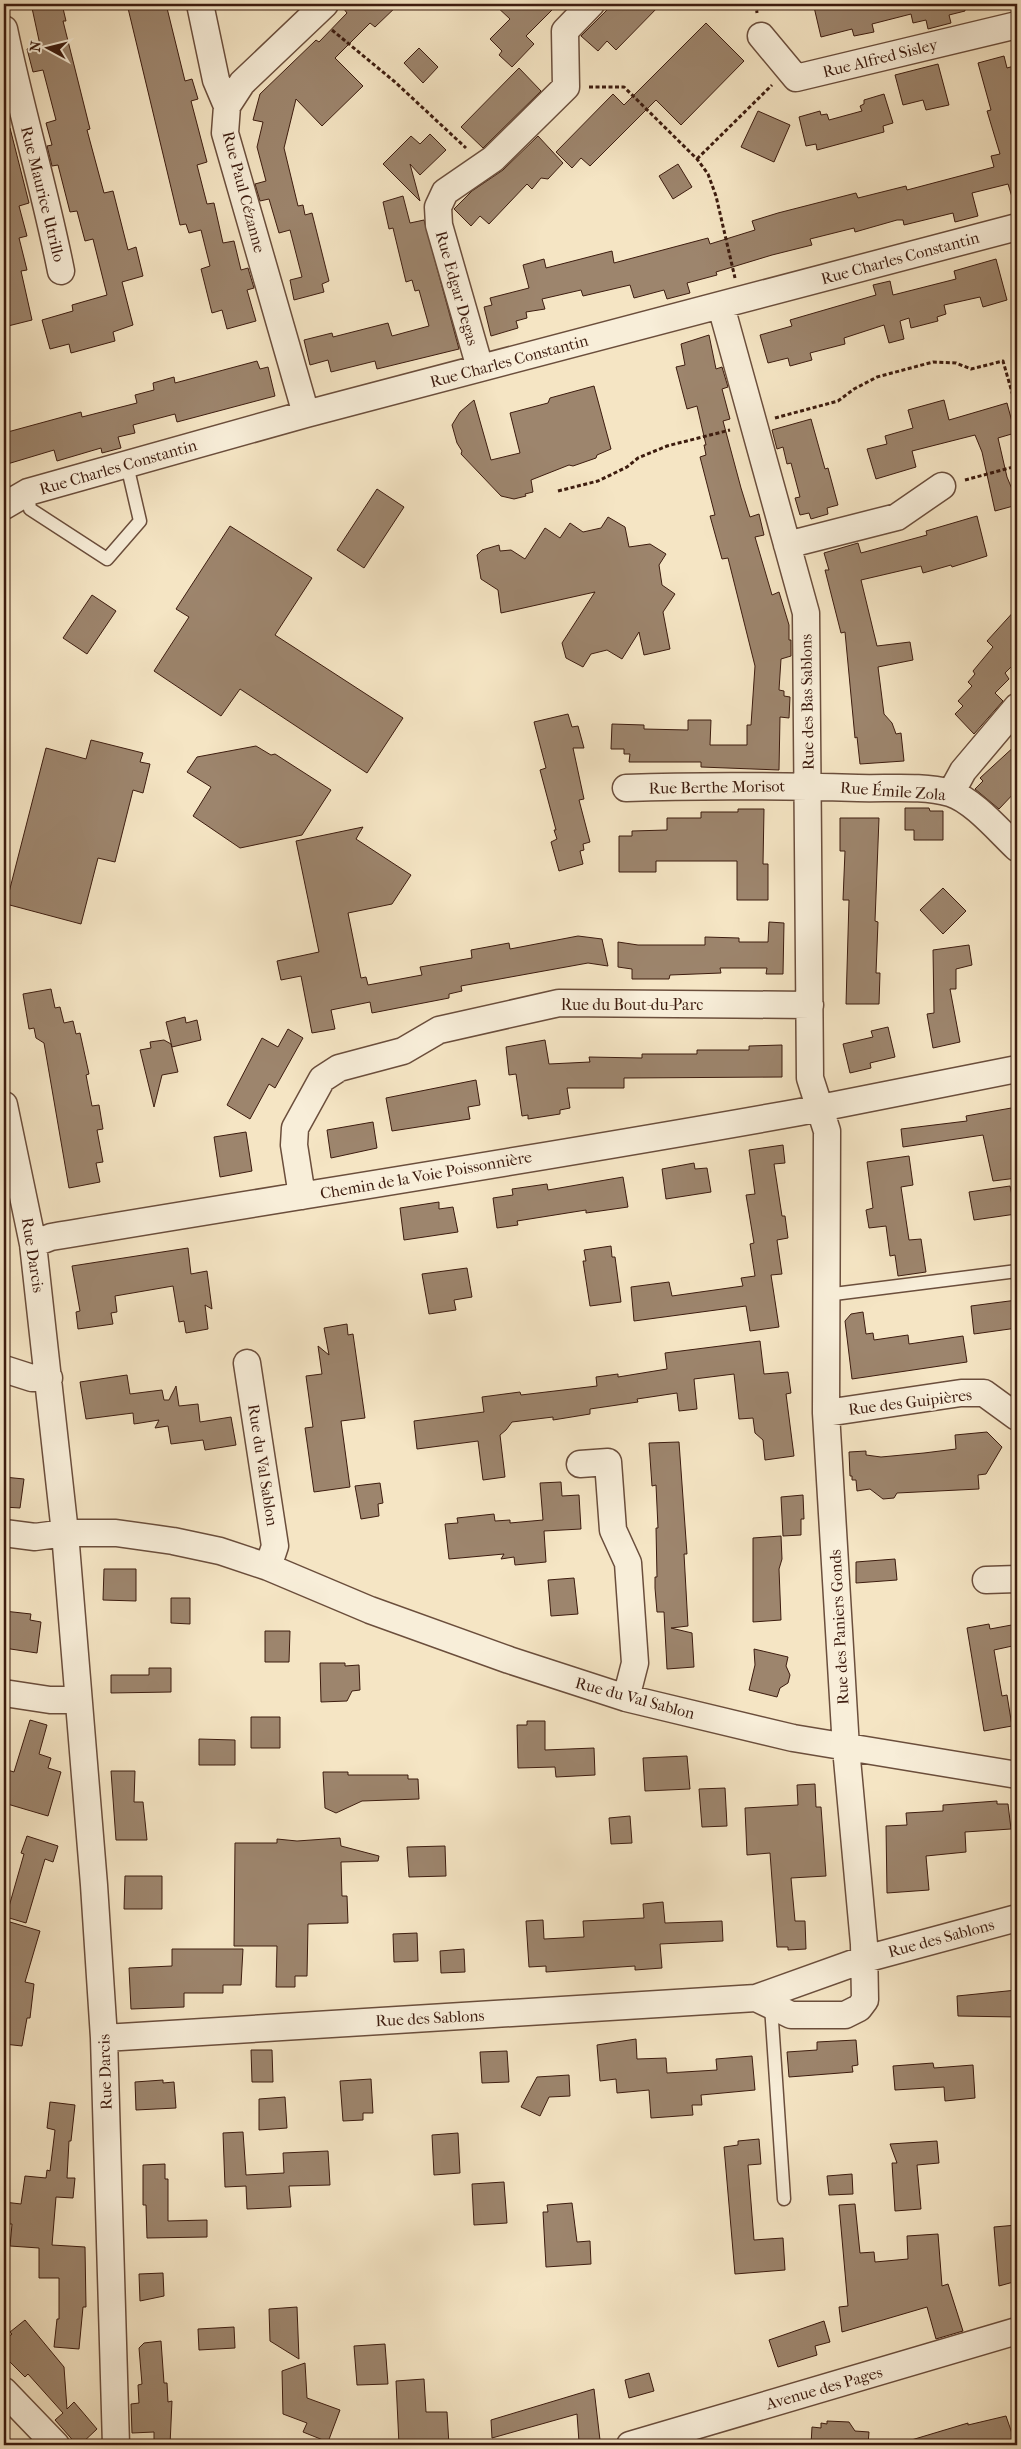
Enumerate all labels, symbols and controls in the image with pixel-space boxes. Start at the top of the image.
north arrow [22,22,72,72]
street label: Rue Alfred Sisley [821,34,940,81]
text: N [27,40,45,53]
street label: Rue Maurice Utrillo [17,124,69,264]
street label: Rue Paul Cézanne [219,129,269,255]
street label: Rue Charles Constantin [819,228,982,288]
street label: Rue Edgar Degas [432,229,482,348]
street label: Rue Charles Constantin [428,331,591,391]
street label: Rue Charles Constantin [37,435,200,499]
street label: Rue des Bas Sablons [796,634,818,770]
street label: Rue Berthe Morisot [649,776,786,798]
street label: Rue Émile Zola [840,777,947,804]
street label: Rue du Bout-du-Parc [561,995,703,1014]
street label: Chemin de la Voie Poissonnière [319,1147,533,1203]
street label: Rue Darcis [18,1216,48,1294]
street label: Rue des Guipières [847,1385,973,1419]
street label: Rue du Val Sablon [244,1403,282,1528]
street label: Rue des Paniers Gonds [825,1549,853,1705]
street label: Rue du Val Sablon [573,1673,698,1723]
street label: Rue des Sablons [886,1915,996,1961]
street label: Rue des Sablons [375,2006,485,2030]
street label: Rue Darcis [94,2034,116,2110]
street label: Avenue des Pages [763,2362,885,2414]

